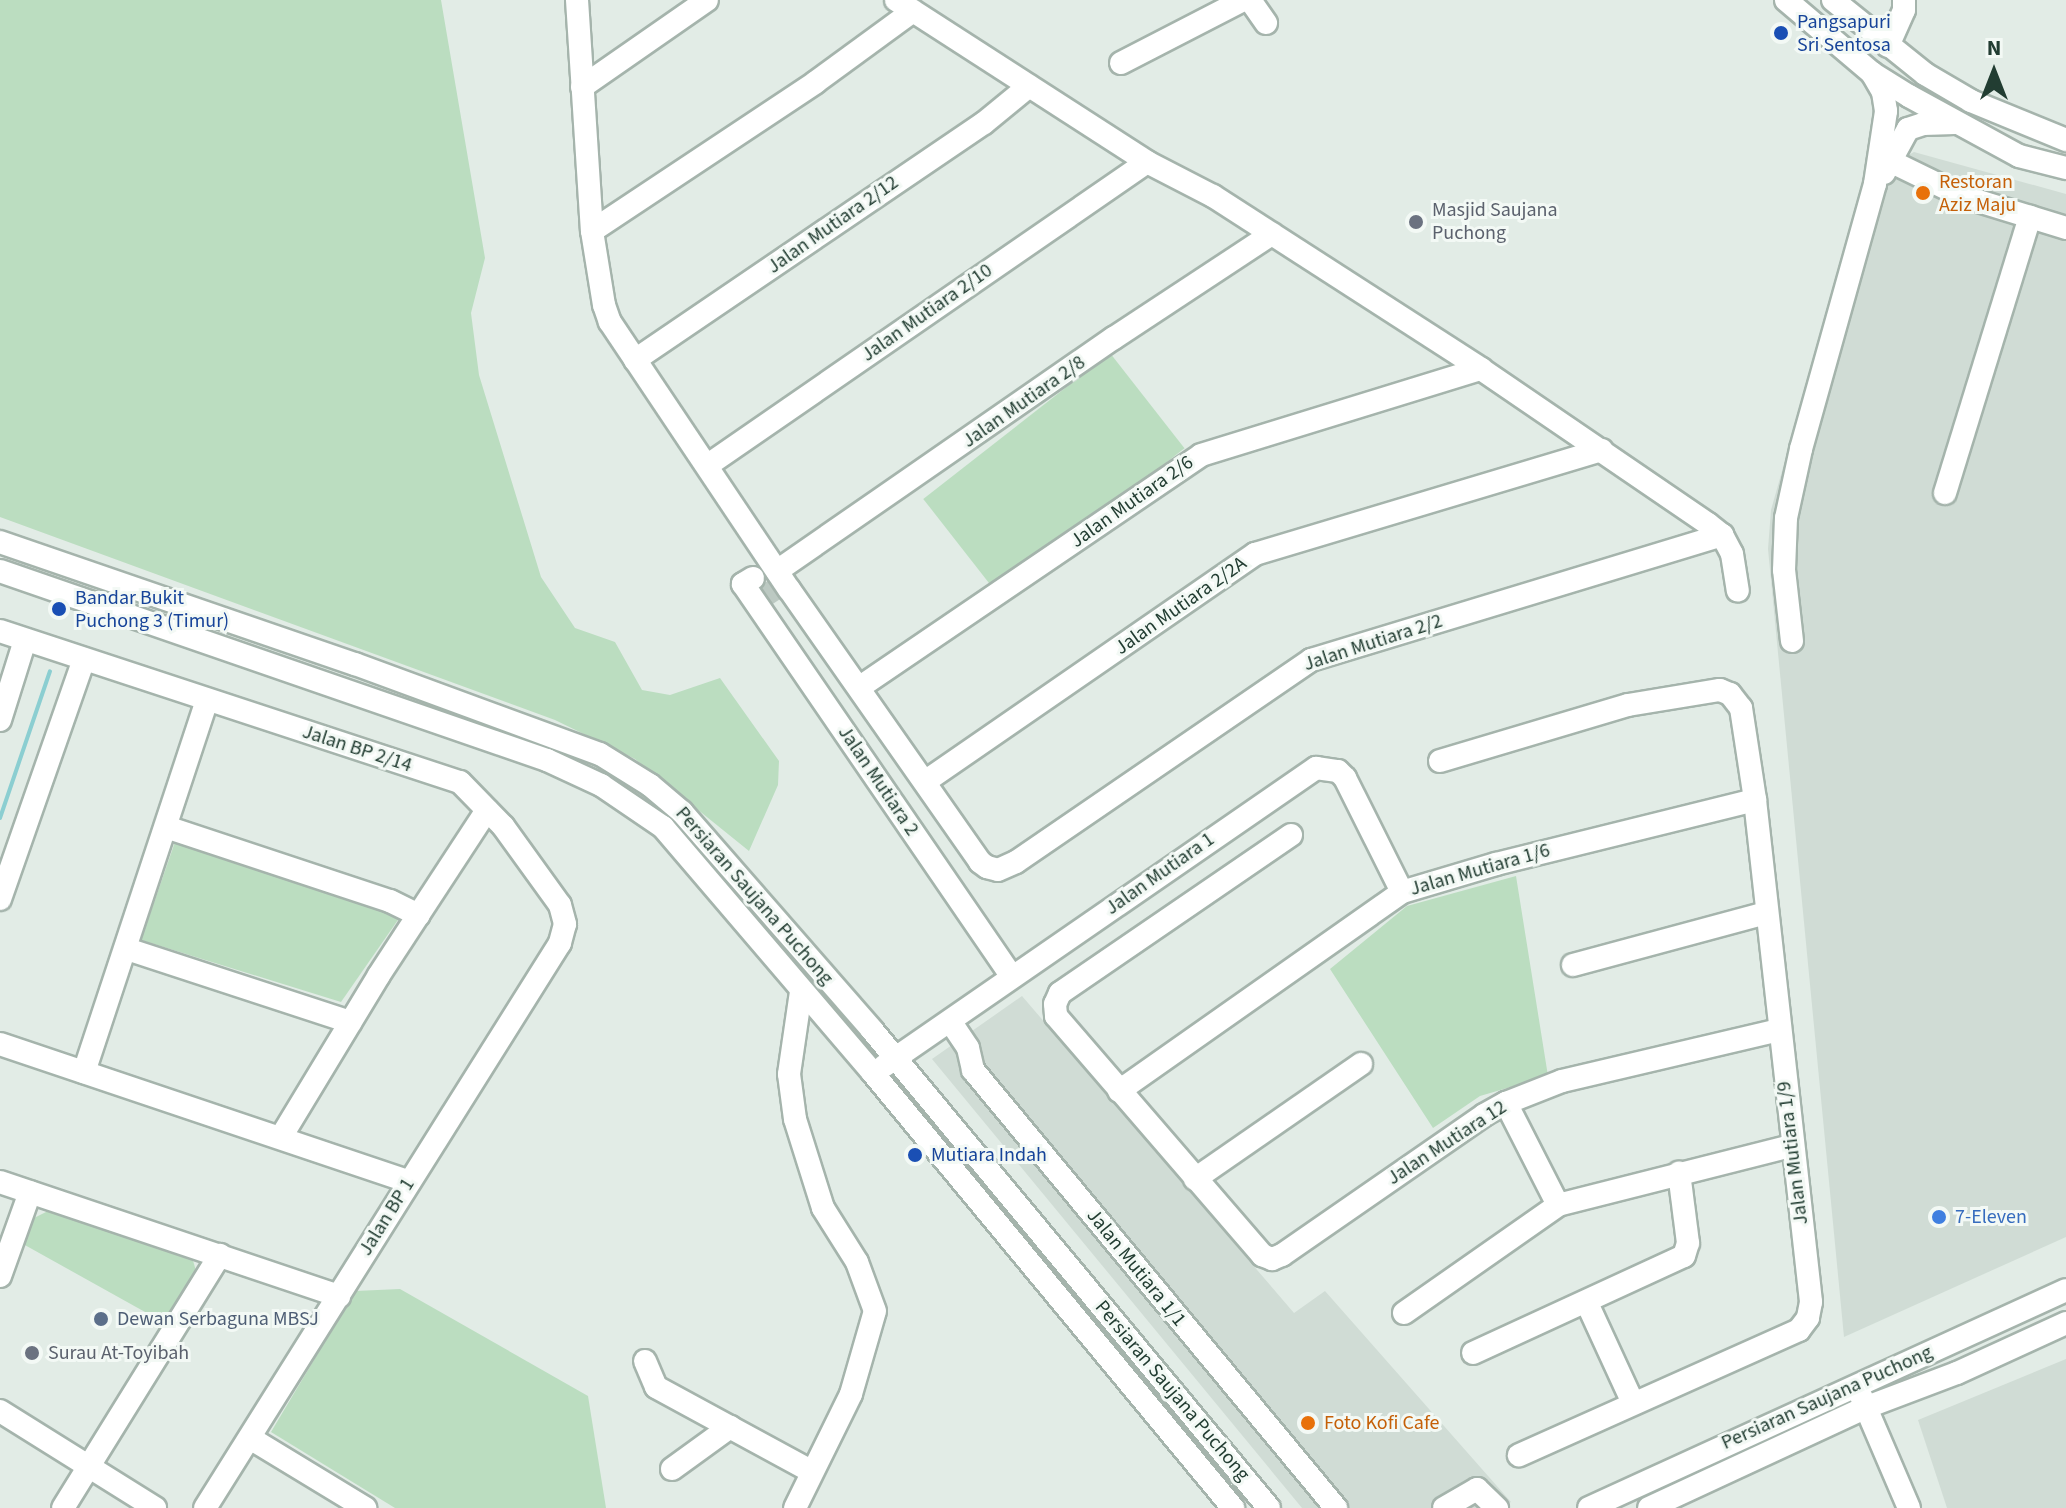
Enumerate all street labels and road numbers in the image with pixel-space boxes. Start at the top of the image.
street label: Jalan Mutiara 2/12 [763,171,903,279]
street label: Jalan Mutiara 2/10 [857,259,997,367]
street label: Jalan Mutiara 2/8 [958,351,1090,453]
street label: Jalan Mutiara 2/6 [1066,451,1198,553]
street label: Jalan Mutiara 2/2A [1111,552,1251,660]
street label: Jalan Mutiara 2/2 [1301,609,1445,677]
street label: Jalan BP 2/14 [299,720,415,778]
street label: Jalan Mutiara 2 [832,721,924,841]
street label: Persiaran Saujana Puchong [670,802,838,990]
street label: Jalan Mutiara 1 [1101,828,1219,920]
street label: Jalan Mutiara 1/6 [1407,839,1553,901]
street label: Jalan Mutiara 1/9 [1772,1080,1814,1226]
street label: Jalan Mutiara 12 [1383,1096,1511,1190]
street label: Jalan BP 1 [354,1174,420,1260]
street label: Jalan Mutiara 1/1 [1081,1204,1191,1332]
street label: Persiaran Saujana Puchong [1089,1296,1255,1486]
street label: Persiaran Saujana Puchong [1718,1341,1936,1455]

